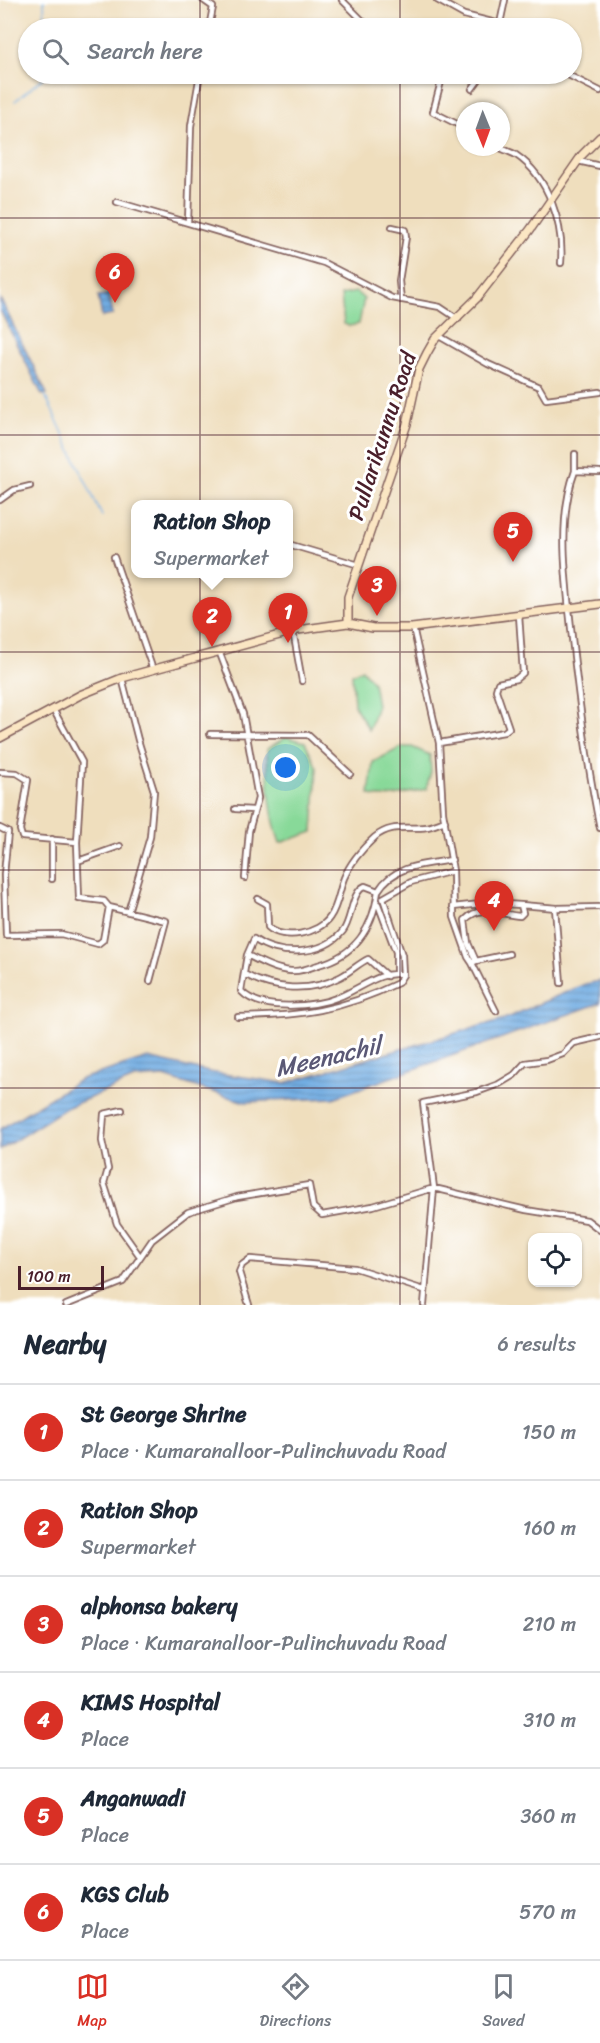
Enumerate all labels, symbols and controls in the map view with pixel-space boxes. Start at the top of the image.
search box [18,18,582,84]
text: Search here [87,32,203,71]
icon: search [39,35,72,68]
north arrow [456,102,510,156]
pin: 6 [96,254,134,303]
street label: Pullarikunnu Road [336,345,428,525]
popup [131,500,293,578]
text: Ration Shop [154,502,270,541]
pin: 5 [494,512,532,562]
text: Supermarket [154,541,269,576]
pin: 3 [358,566,397,616]
pin: 1 [268,594,308,643]
pin: 2 [192,598,232,647]
your location [271,753,300,782]
pin: 4 [474,882,514,931]
water label: Meenachil [271,1023,390,1090]
map controls [528,1233,582,1287]
button: locate [528,1233,582,1287]
text: 100 m [27,1262,71,1291]
scale bar [18,1263,104,1290]
text: Nearby [24,1321,106,1367]
text: 6 results [497,1327,576,1362]
text: St George Shrine [81,1395,247,1434]
text: 1 [39,1415,48,1450]
text: 150 m [522,1415,576,1450]
text: Place · Kumaranalloor-Pulinchuvadu Road [81,1434,446,1469]
text: Ration Shop [81,1491,198,1530]
text: 2 [38,1511,49,1546]
text: 160 m [523,1511,576,1546]
text: Supermarket [81,1530,196,1565]
text: alphonsa bakery [81,1587,237,1626]
text: 3 [38,1607,49,1642]
text: 210 m [523,1607,576,1642]
text: Place · Kumaranalloor-Pulinchuvadu Road [81,1626,446,1661]
text: KIMS Hospital [81,1683,220,1722]
text: 4 [37,1703,50,1738]
text: 310 m [523,1703,576,1738]
text: Place [81,1722,129,1757]
text: Anganwadi [81,1779,185,1818]
text: 5 [37,1799,50,1834]
text: 360 m [520,1799,576,1834]
text: Place [81,1818,129,1853]
text: KGS Club [81,1875,169,1914]
text: 6 [38,1895,49,1930]
text: 570 m [519,1895,576,1930]
text: Place [81,1914,129,1949]
tab: Map [76,1970,109,2035]
tab: Directions [260,1970,331,2035]
tab: Saved [482,1970,524,2035]

